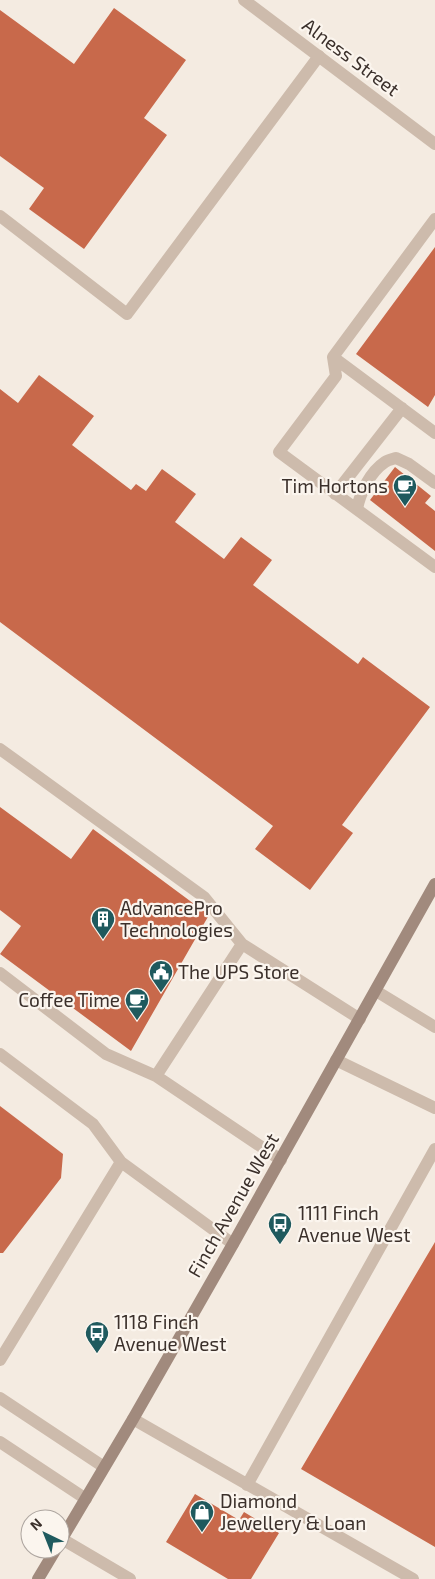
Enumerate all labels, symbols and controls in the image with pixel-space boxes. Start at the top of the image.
street label: Alness Street [298,13,404,100]
cafe icon: Tim Hortons [392,473,418,507]
place label: Tim Hortons [282,474,388,497]
place label: AdvancePro Technologies [120,896,233,941]
building icon: AdvancePro Technologies [90,906,116,940]
public building icon: The UPS Store [148,959,174,993]
place label: The UPS Store [178,960,299,983]
cafe icon: Coffee Time [124,987,150,1021]
place label: Coffee Time [18,988,120,1011]
street label: Finch Avenue West [182,1129,283,1281]
place label: 1111 Finch Avenue West [298,1201,410,1246]
bus stop icon: 1111 Finch Avenue West [267,1211,293,1245]
place label: 1118 Finch Avenue West [114,1310,226,1355]
bus stop icon: 1118 Finch Avenue West [84,1320,110,1354]
place label: Diamond Jewellery & Loan [220,1489,366,1534]
shop icon: Diamond Jewellery & Loan [189,1499,215,1533]
north arrow [20,1509,70,1559]
text: N [26,1514,45,1534]

